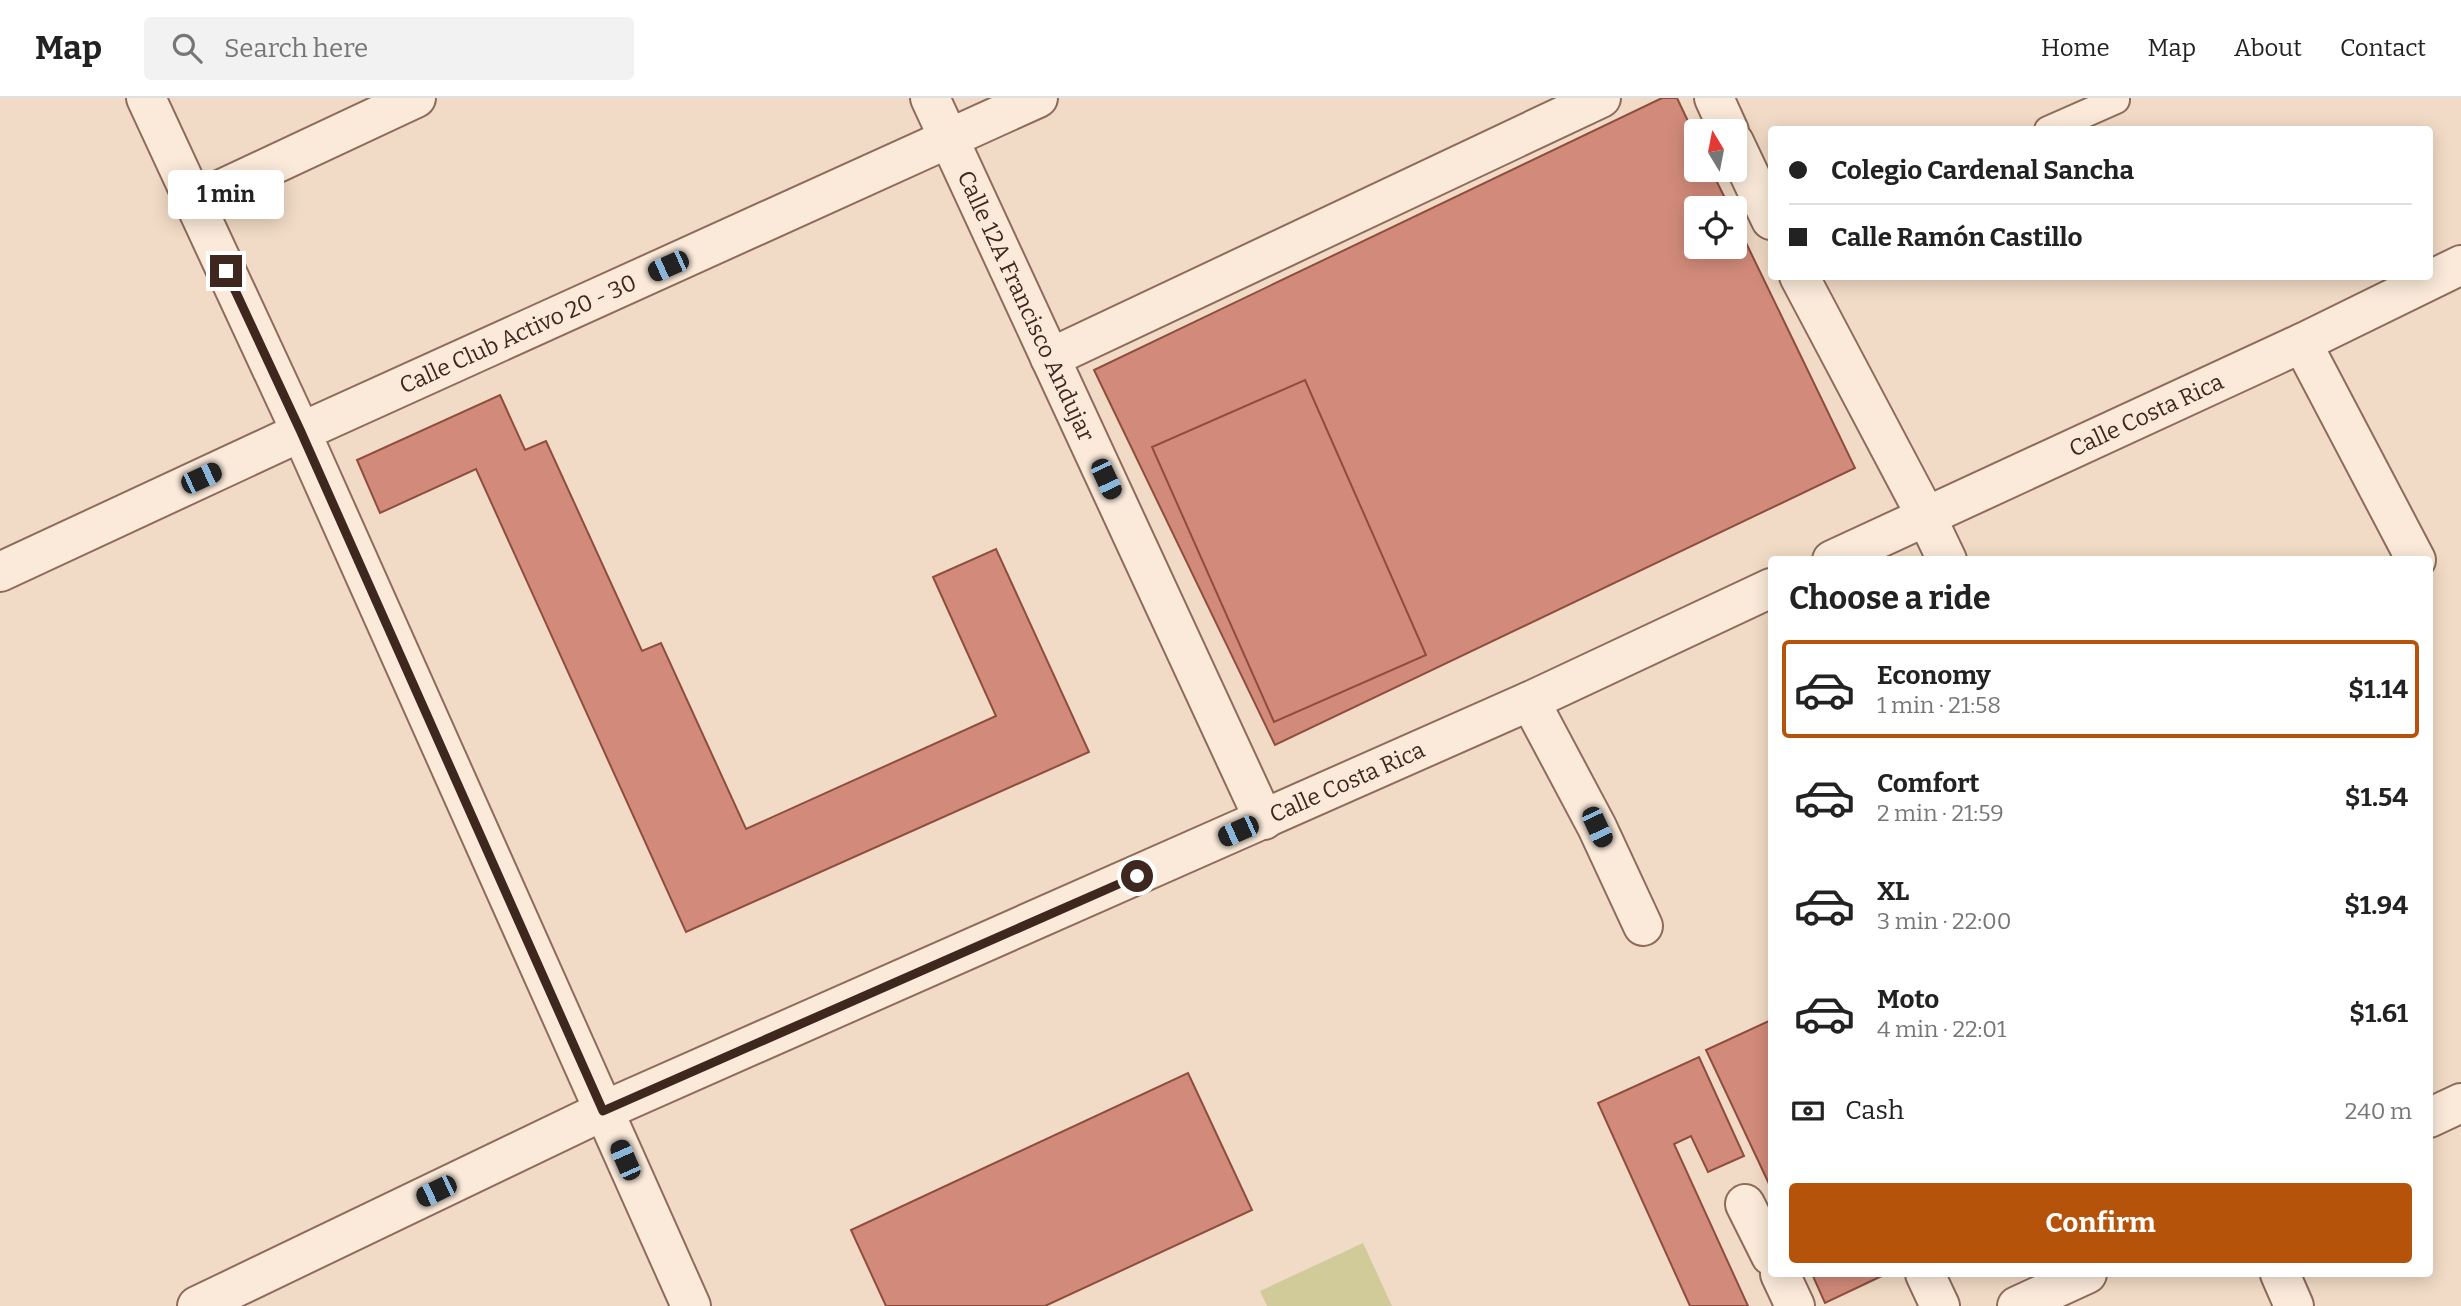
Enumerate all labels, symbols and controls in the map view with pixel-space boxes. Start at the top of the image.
search box [144,17,634,80]
text: Map [35,28,102,68]
icon: search [168,29,206,67]
text: Search here [224,33,368,64]
text: Home [2041,34,2110,62]
text: Map [2148,34,2196,62]
text: About [2234,34,2302,62]
text: Contact [2340,34,2426,62]
north arrow [1684,119,1746,182]
map controls [1684,119,1747,259]
text: Colegio Cardenal Sancha [1831,155,2134,186]
street label: Calle 12A Francisco Andujar [951,166,1101,446]
callout: 1 min [168,170,284,218]
text: 1 min [197,180,255,208]
button: locate [1684,196,1747,259]
text: Calle Ramón Castillo [1831,222,2083,253]
car [645,248,692,284]
route end [210,255,242,287]
street label: Calle Club Activo 20 - 30 [395,268,641,400]
street label: Calle Costa Rica [2065,367,2228,463]
car [1088,456,1125,502]
car [178,460,225,496]
text: Choose a ride [1789,579,1990,617]
icon: car [1793,658,1856,721]
text: Economy [1877,660,1991,691]
text: $1.14 [2348,674,2408,705]
text: 1 min · 21:58 [1877,691,2001,719]
street label: Calle Costa Rica [1265,735,1429,828]
icon: car [1793,766,1856,829]
text: Comfort [1877,768,1980,799]
text: $1.54 [2345,782,2408,813]
text: 2 min · 21:59 [1877,799,2004,827]
car [1579,804,1616,850]
car [1215,813,1262,849]
route start [1121,860,1153,892]
icon: car [1793,874,1856,937]
text: XL [1877,876,1909,907]
text: $1.94 [2344,890,2408,921]
text: 3 min · 22:00 [1877,907,2011,935]
icon: car [1793,982,1856,1045]
text: Moto [1877,984,1939,1015]
text: $1.61 [2349,998,2408,1029]
text: 4 min · 22:01 [1877,1015,2006,1043]
icon: cash [1789,1092,1827,1130]
text: Cash [1845,1095,1904,1126]
text: 240 m [2345,1097,2412,1125]
car [607,1137,644,1183]
car [413,1172,460,1210]
button: Confirm [1789,1183,2412,1263]

